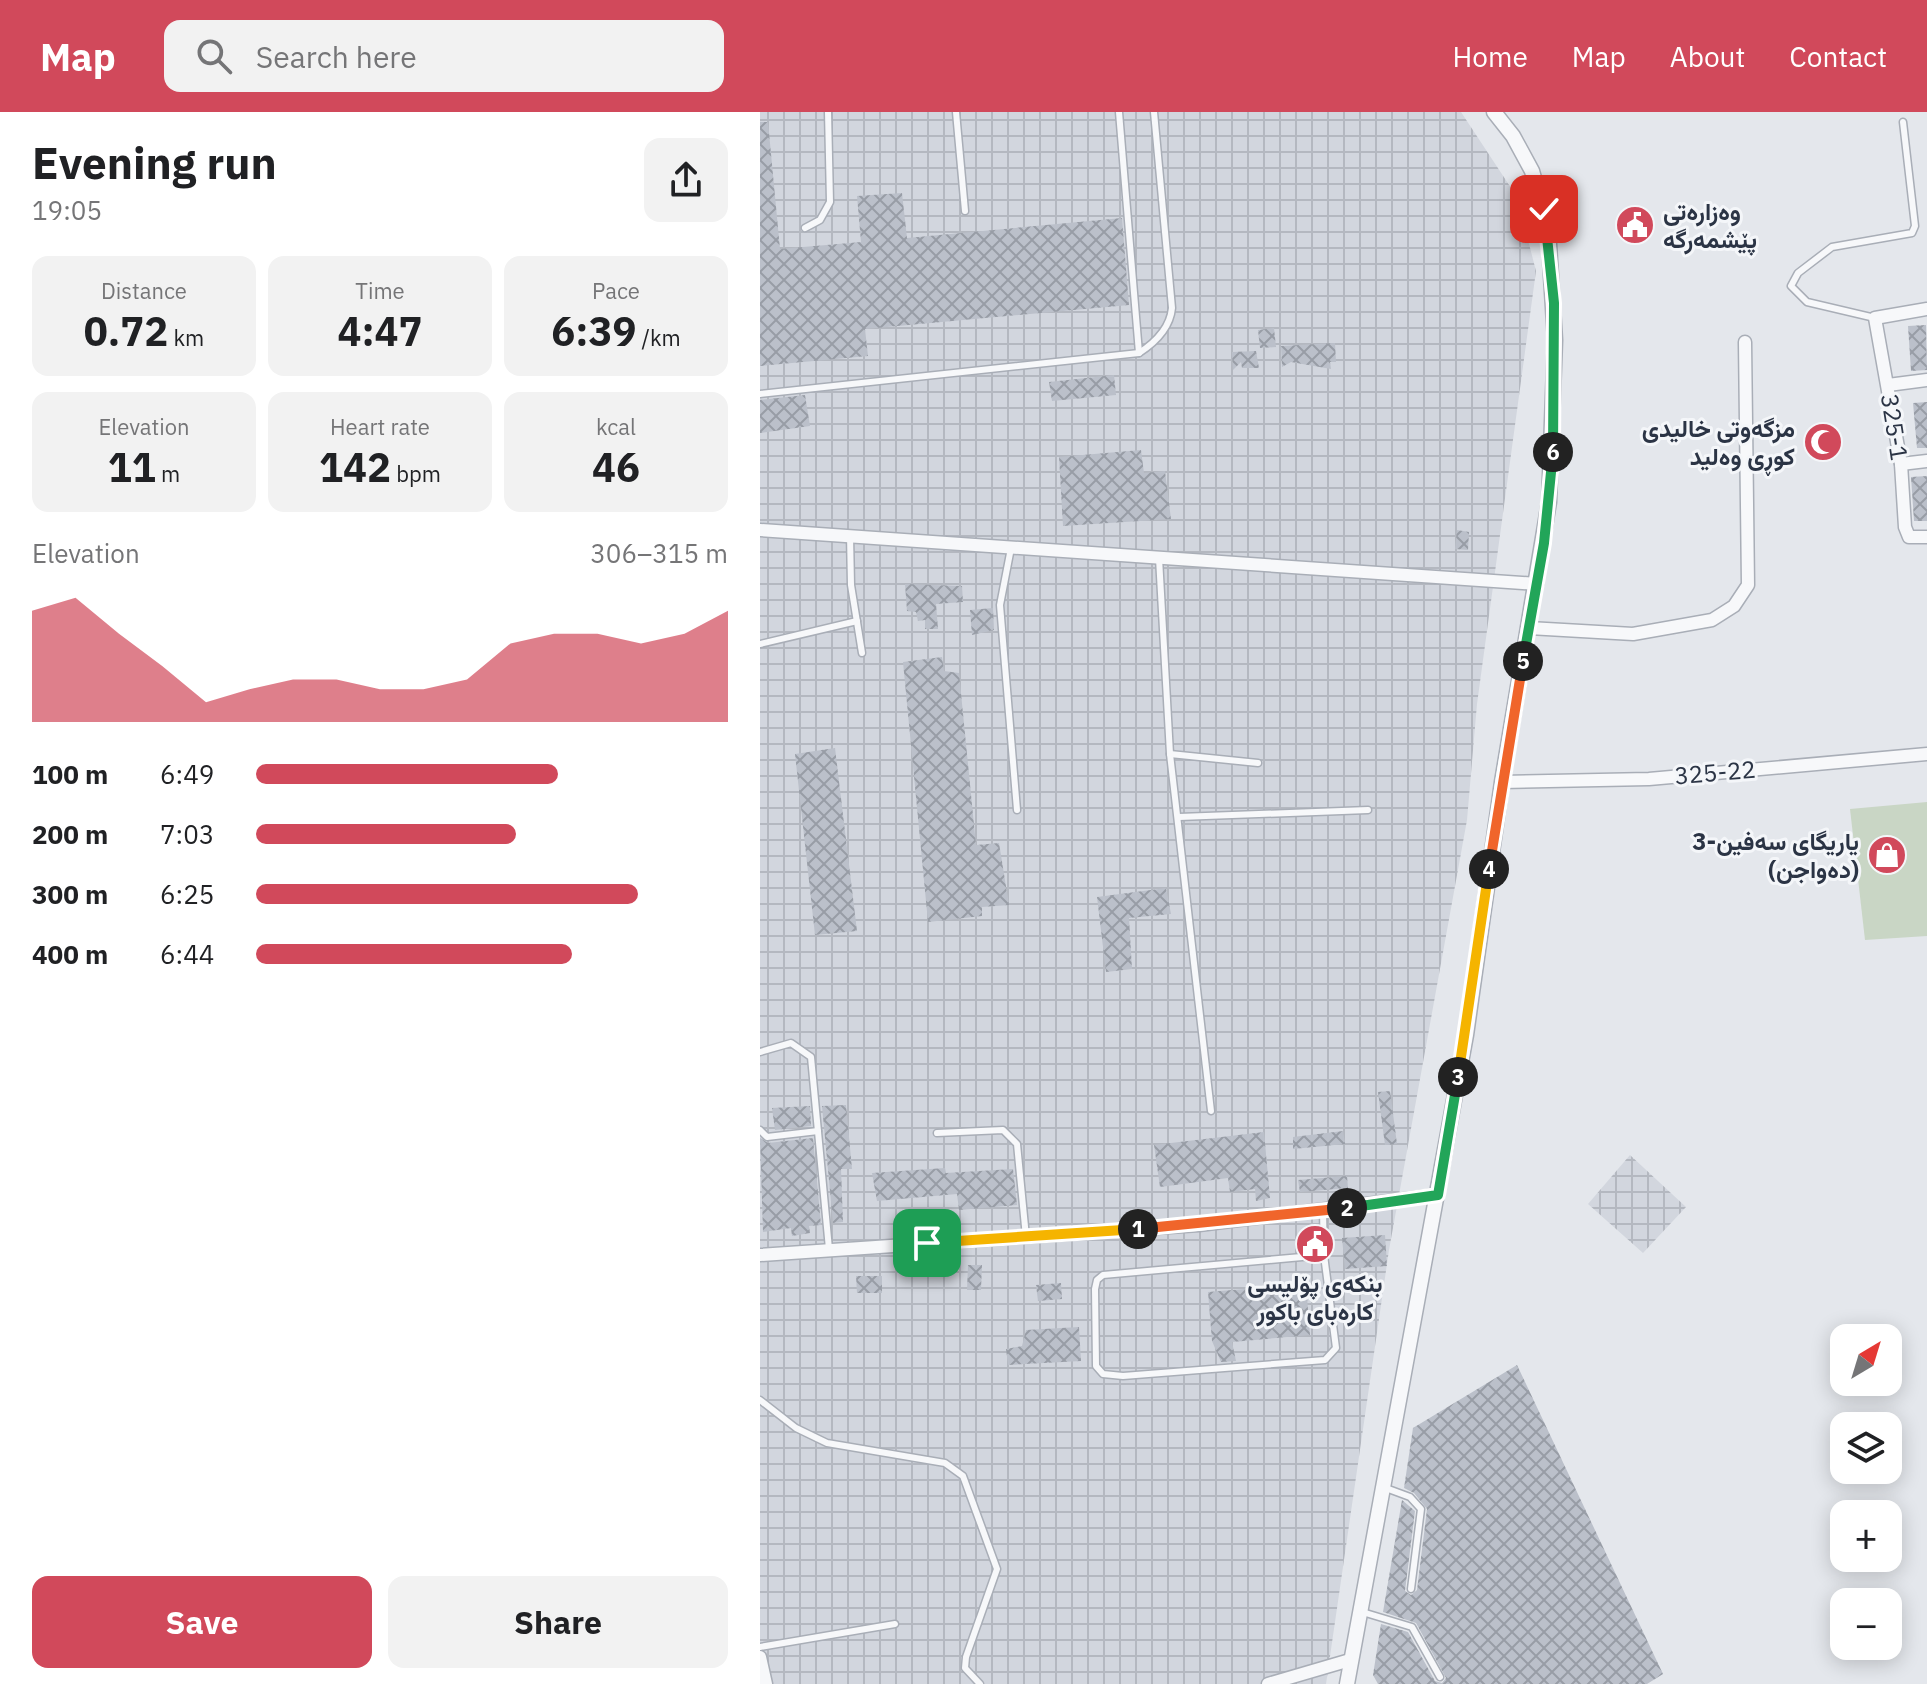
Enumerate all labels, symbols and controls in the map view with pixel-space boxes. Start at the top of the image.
search box [164,20,724,92]
text: Map [40,32,116,81]
icon: search [192,34,236,78]
text: Search here [256,37,417,76]
text: Home [1452,38,1528,75]
text: Map [1572,38,1626,75]
text: About [1670,38,1745,75]
text: Contact [1789,38,1887,75]
text: Evening run [32,134,277,191]
button: share [644,138,728,222]
pin [1510,175,1578,243]
icon: check [1522,187,1566,231]
text: 19:05 [32,193,102,227]
place label: وەزارەتی پێشمەرگە [1663,195,1757,256]
public building icon: وەزارەتی پێشمەرگە [1614,204,1656,246]
text: Distance [101,276,187,305]
text: Time [355,276,405,305]
text: Pace [592,276,640,305]
text: 0.72 [84,305,168,357]
text: 4:47 [337,305,423,357]
text: 6:39 [551,305,636,357]
text: km [168,323,204,352]
text: /km [636,323,681,352]
street label: 325-1 [1874,391,1916,463]
text: Elevation [98,412,190,441]
text: Heart rate [330,412,430,441]
text: kcal [596,412,636,441]
place label: مزگەوتی خالیدی کوڕی وەلید [1642,412,1795,476]
mosque icon: مزگەوتی خالیدی کوڕی وەلید [1802,421,1844,463]
pin: 6 [1533,432,1573,472]
text: 6 [1546,437,1560,466]
text: 11 [108,441,156,493]
text: 142 [319,441,391,493]
text: 46 [592,441,640,493]
text: m [156,459,180,488]
text: bpm [391,459,441,488]
text: Elevation [32,536,140,570]
text: 306–315 m [590,536,728,570]
pin: 5 [1503,641,1543,681]
text: 5 [1516,646,1530,675]
street label: 325-22 [1673,753,1757,791]
text: 100 m [32,757,108,791]
text: 6:49 [160,757,214,791]
text: 200 m [32,817,108,851]
text: 7:03 [160,817,214,851]
place label: یاریگای سەفین-3 (دەواجن) [1692,825,1859,885]
shop icon: یاریگای سەفین-3 (دەواجن) [1866,834,1908,876]
pin: 4 [1469,849,1509,889]
text: 4 [1482,854,1496,883]
text: 300 m [32,877,108,911]
text: 6:25 [160,877,214,911]
text: 400 m [32,937,108,971]
text: 6:44 [160,937,214,971]
pin: 3 [1438,1057,1478,1097]
text: 3 [1451,1062,1465,1091]
pin: 2 [1327,1188,1367,1228]
text: 2 [1340,1193,1354,1222]
pin [893,1209,961,1277]
pin: 1 [1118,1209,1158,1249]
text: 1 [1131,1214,1145,1243]
icon: arrive [905,1221,949,1265]
public building icon: بنکەی پۆلیسی کارەبای باکور [1294,1223,1336,1265]
place label: بنکەی پۆلیسی کارەبای باکور [1247,1267,1383,1327]
north arrow [1830,1324,1902,1396]
map controls [1830,1324,1902,1660]
button: layers [1830,1412,1902,1484]
button: + [1830,1500,1902,1572]
button: Save [32,1576,372,1668]
button: Share [388,1576,728,1668]
button: − [1830,1588,1902,1660]

